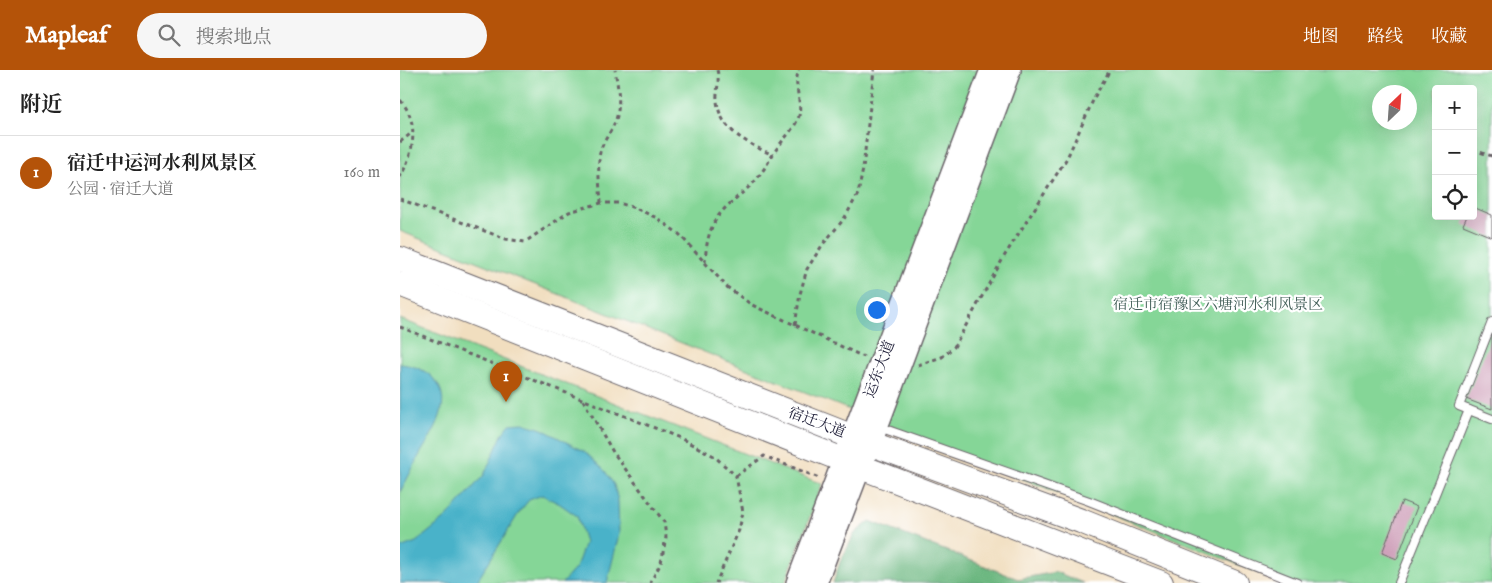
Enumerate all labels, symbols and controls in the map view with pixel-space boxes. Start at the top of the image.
search box [137,13,487,58]
text: Mapleaf [25,20,107,51]
icon: search [155,21,183,49]
text: 搜索地点 [195,26,271,50]
text: 地图 [1303,26,1339,49]
text: 路线 [1367,26,1403,49]
text: 收藏 [1431,26,1467,49]
north arrow [1372,85,1417,130]
map controls [1432,85,1477,220]
button: + [1432,85,1477,130]
text: 附近 [20,92,62,119]
button: − [1432,130,1477,175]
text: 宿迁中运河水利风景区 [67,152,257,176]
text: 1 [33,163,39,183]
text: 160 m [344,163,380,183]
button: locate [1432,175,1477,220]
text: 公园 · 宿迁大道 [67,180,174,200]
park label: 宿迁市宿豫区六塘河水利风景区 [1113,295,1323,314]
your location [864,297,890,323]
street label: 运东大道 [860,338,899,401]
pin: 1 [490,361,522,402]
street label: 宿迁大道 [785,403,848,442]

